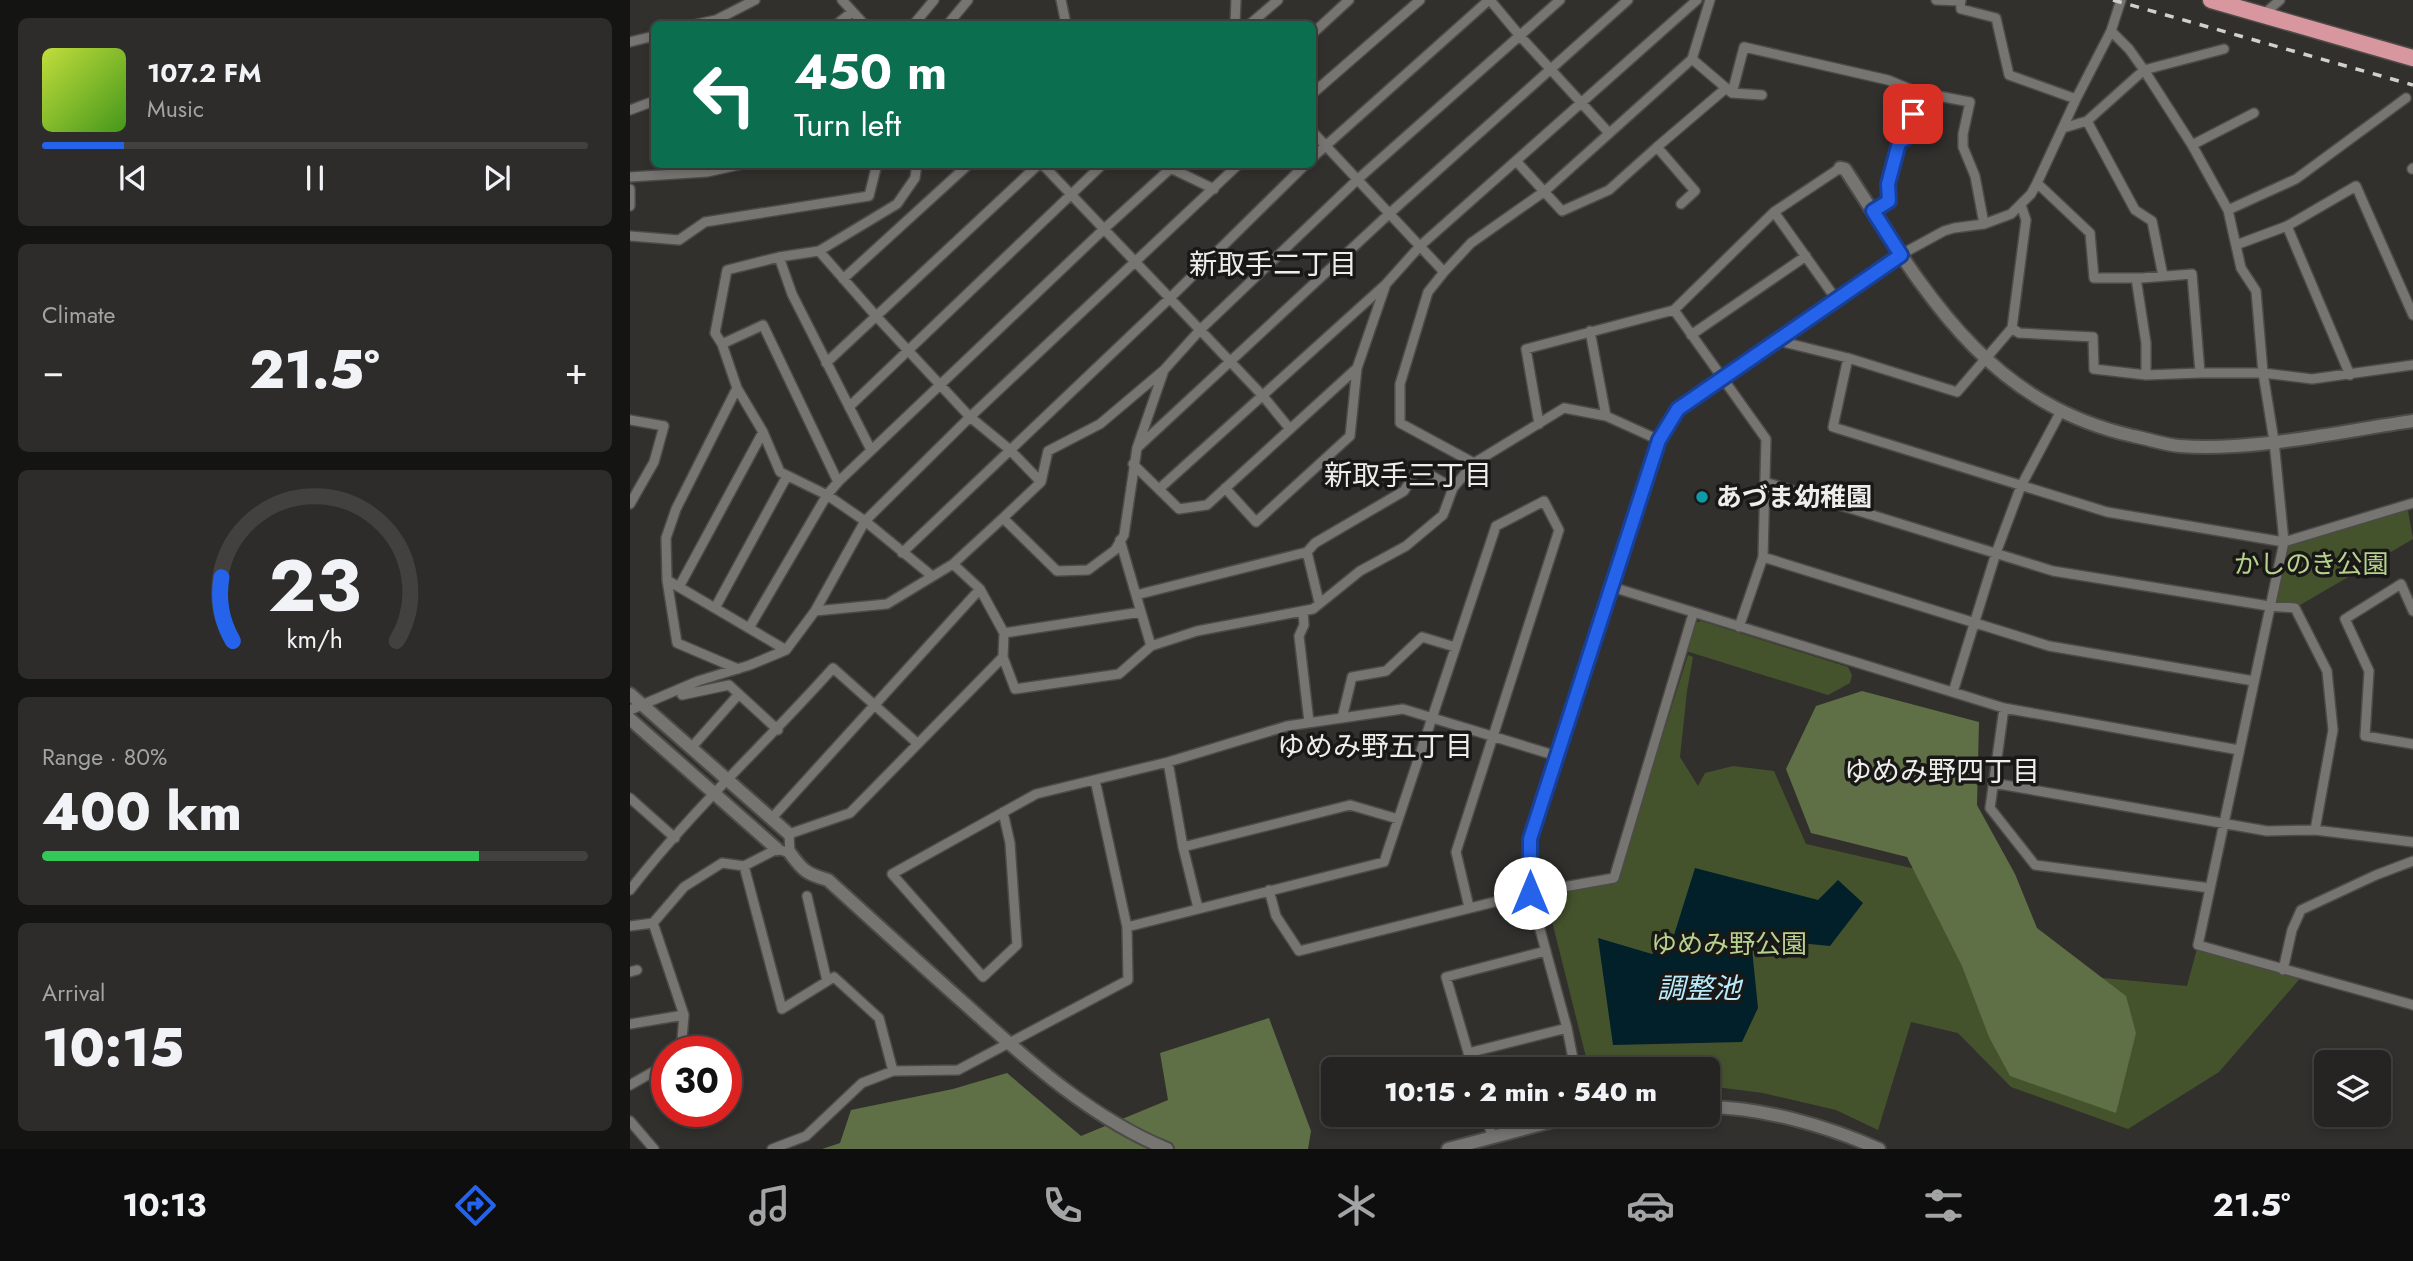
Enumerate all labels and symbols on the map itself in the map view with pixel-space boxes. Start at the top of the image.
pin [1883,84,1943,144]
district label: 新取手二丁目 [1189,244,1357,285]
district label: 新取手三丁目 [1324,455,1492,496]
place label: あづま幼稚園 [1716,478,1872,516]
marker: あづま幼稚園 [1694,489,1710,505]
park label: かしのき公園 [2233,545,2389,583]
district label: ゆめみ野五丁目 [1277,726,1473,767]
district label: ゆめみ野四丁目 [1844,751,2040,792]
position arrow [1493,856,1567,930]
park label: ゆめみ野公園 [1651,925,1807,963]
water label: 調整池 [1657,968,1744,1009]
speed limit sign: 30 [651,1036,742,1127]

